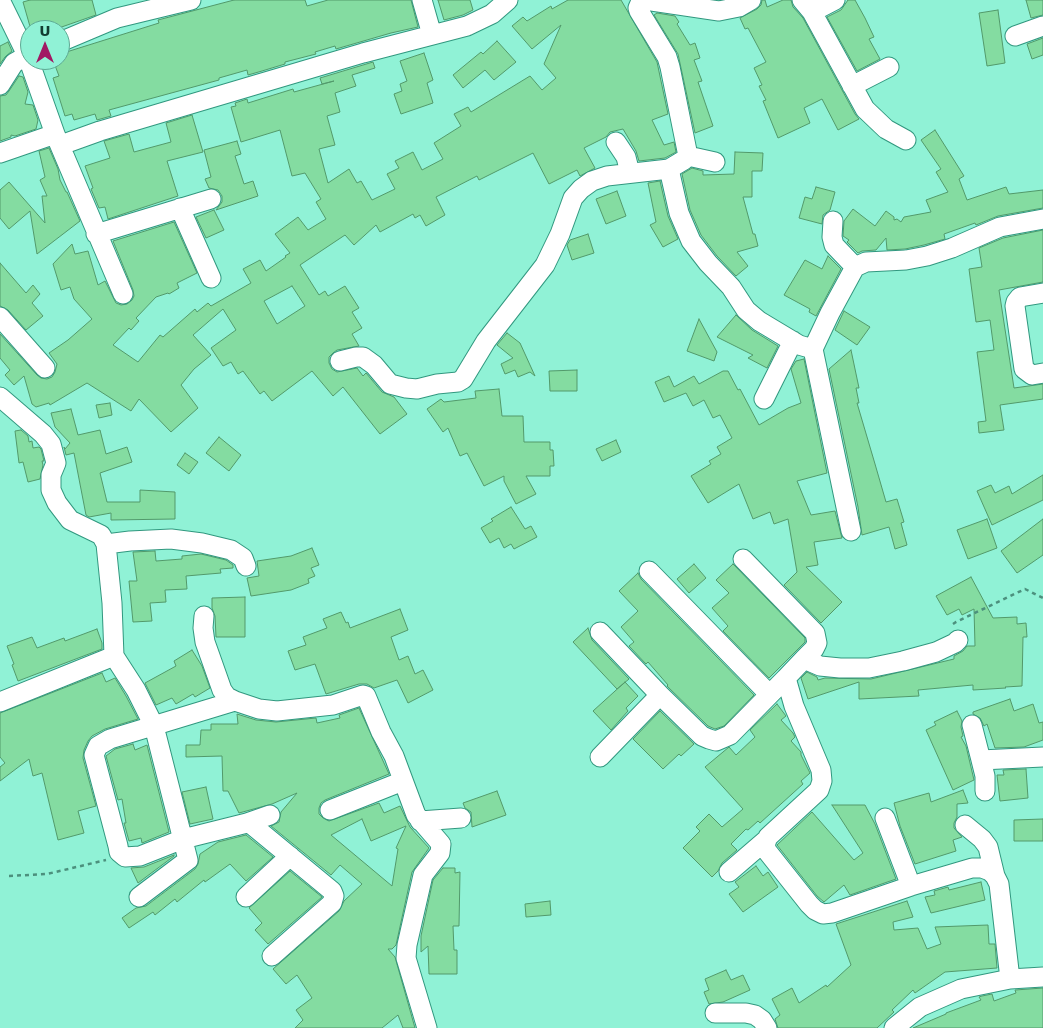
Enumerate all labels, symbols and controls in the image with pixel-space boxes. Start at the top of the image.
north arrow [20,20,70,70]
text: U [39,23,51,39]

